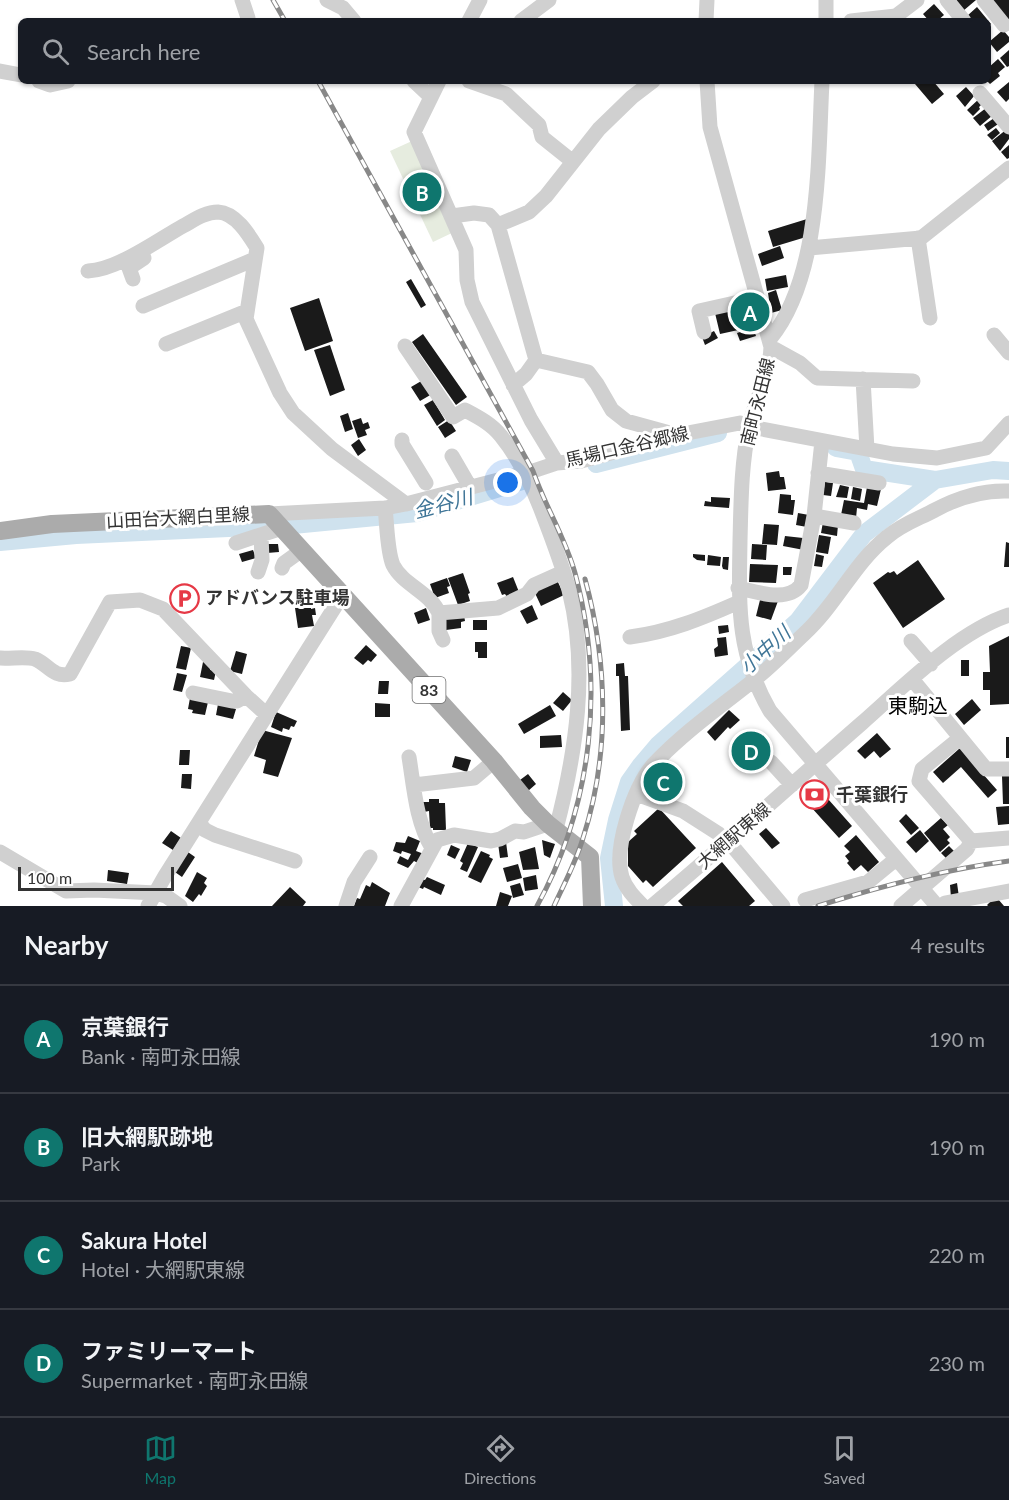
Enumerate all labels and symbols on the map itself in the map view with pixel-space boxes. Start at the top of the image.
pin: B [402,170,442,214]
pin: A [730,290,770,334]
street label: 南町永田線 [735,355,779,448]
street label: 馬場口金谷郷線 [563,421,691,471]
your location [493,468,522,497]
water label: 金谷川 [411,483,477,522]
street label: 山田台大網白里線 [105,502,250,532]
parking icon: アドバンス駐車場 [168,582,200,614]
place label: アドバンス駐車場 [205,586,350,608]
water label: 小中川 [734,619,796,678]
road number: 83 [412,677,446,703]
district label: 東駒込 [888,693,948,717]
pin: D [732,728,771,774]
pin: C [644,760,682,804]
bank icon: 千葉銀行 [799,779,831,811]
place label: 千葉銀行 [836,783,908,805]
street label: 大網駅東線 [692,797,775,873]
scale bar [18,864,174,892]

